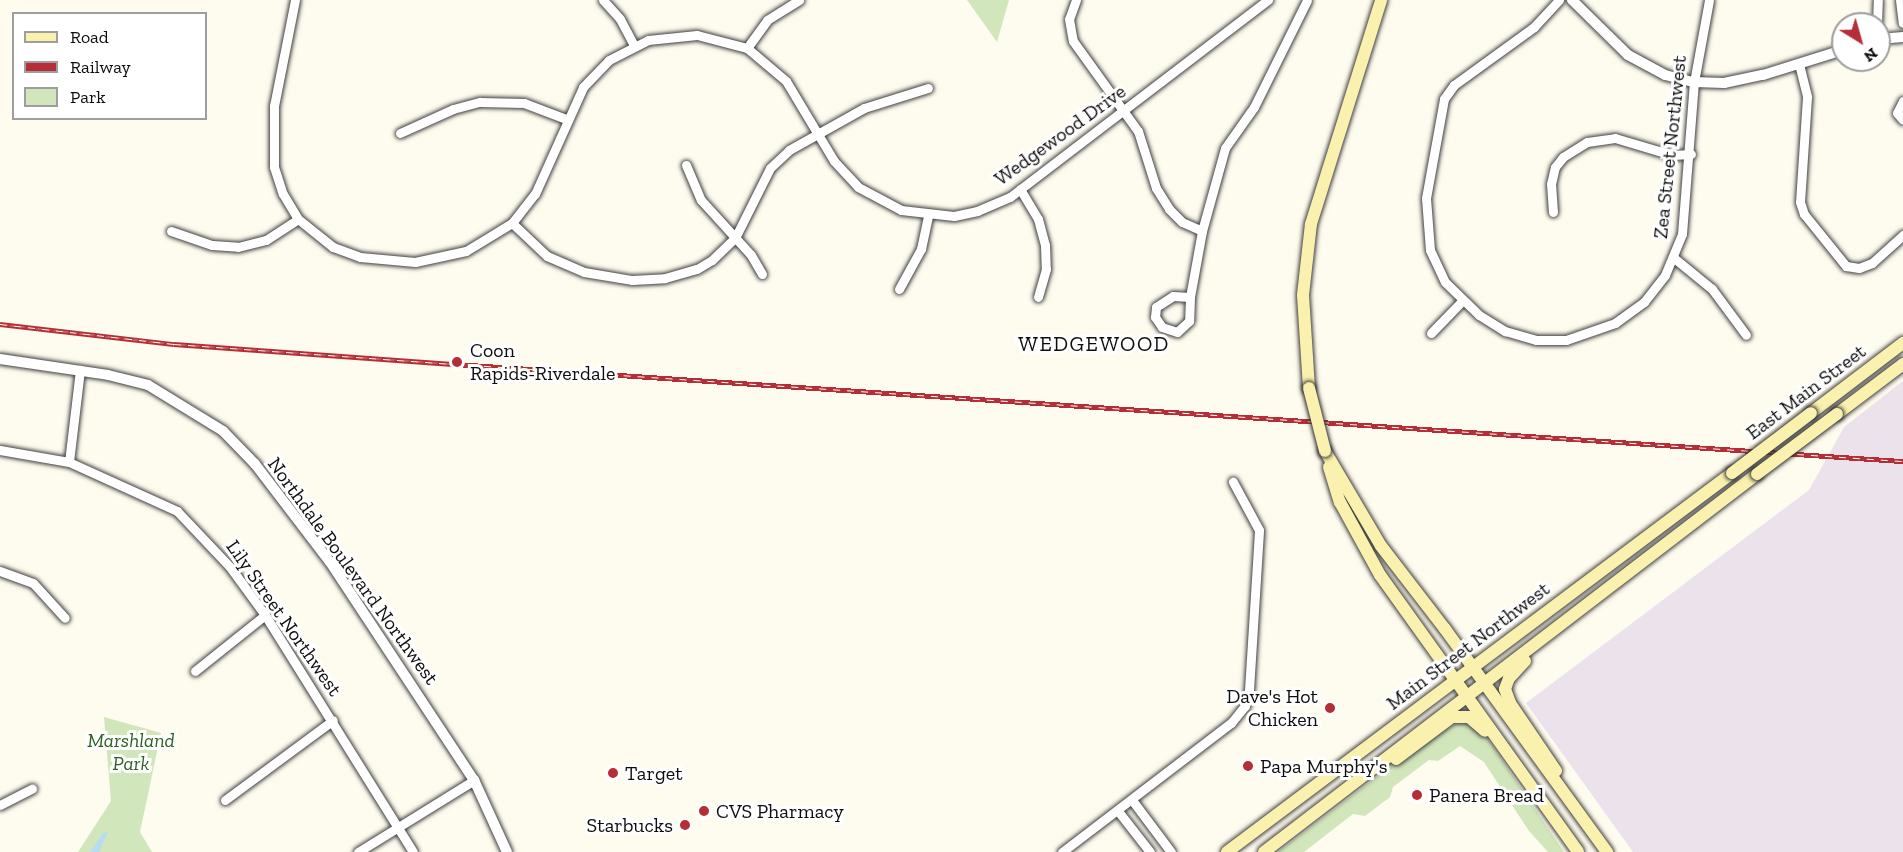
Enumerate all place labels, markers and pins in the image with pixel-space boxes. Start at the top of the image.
place label: Coon Rapids-Riverdale [470,338,615,385]
marker: Coon Rapids-Riverdale [448,353,466,371]
place label: Dave's Hot Chicken [1226,684,1318,731]
marker: Dave's Hot Chicken [1323,701,1337,715]
place label: Papa Murphy's [1260,754,1388,778]
marker: Papa Murphy's [1241,759,1255,773]
place label: Target [625,761,683,785]
marker: Target [606,766,620,780]
place label: Panera Bread [1429,783,1544,807]
marker: Panera Bread [1410,788,1424,802]
place label: CVS Pharmacy [716,799,844,823]
marker: CVS Pharmacy [697,804,711,818]
place label: Starbucks [587,813,673,837]
marker: Starbucks [678,818,692,832]

